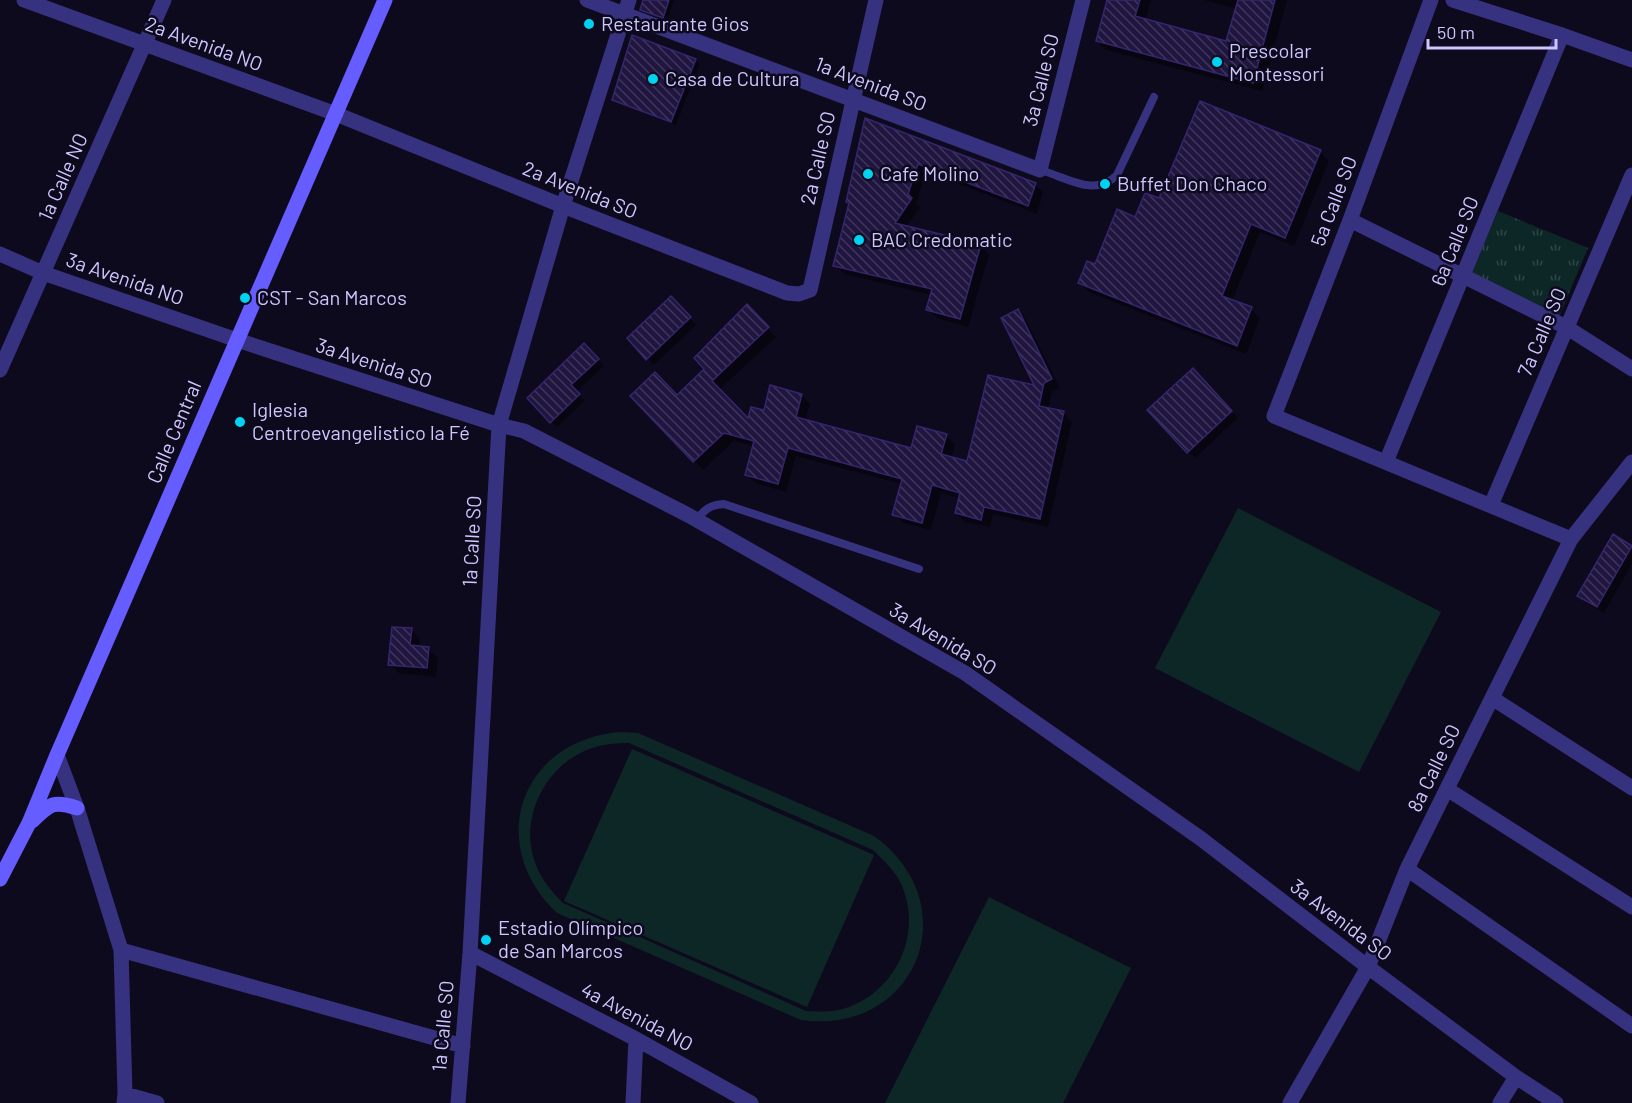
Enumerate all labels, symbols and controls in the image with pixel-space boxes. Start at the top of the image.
street label: 2a Avenida NO [142,11,266,75]
place label: Restaurante Gios [601,11,749,35]
scale bar [1428,12,1556,50]
marker: Restaurante Gios [582,17,596,31]
text: 50 m [1437,21,1475,43]
street label: 3a Calle SO [1017,31,1063,129]
place label: Prescolar Montessori [1229,38,1325,85]
street label: 1a Avenida SO [812,51,931,115]
marker: Prescolar Montessori [1210,55,1224,69]
place label: Casa de Cultura [665,66,800,90]
marker: Casa de Cultura [646,72,660,86]
street label: 2a Calle SO [795,109,839,207]
street label: 1a Calle NO [32,129,92,224]
street label: 5a Calle SO [1305,152,1361,249]
street label: 2a Avenida SO [520,155,641,223]
place label: Cafe Molino [880,161,979,185]
marker: Cafe Molino [861,167,875,181]
place label: Buffet Don Chaco [1117,171,1268,195]
marker: Buffet Don Chaco [1098,177,1112,191]
street label: 6a Calle SO [1425,192,1483,289]
place label: BAC Credomatic [871,227,1012,251]
marker: BAC Credomatic [852,233,866,247]
street label: 3a Avenida NO [63,247,187,309]
street label: 7a Calle SO [1512,284,1570,380]
place label: CST - San Marcos [257,285,407,309]
marker: CST - San Marcos [238,291,252,305]
street label: 3a Avenida SO [313,332,436,392]
street label: Calle Central [141,377,205,486]
place label: Iglesia Centroevangelistico la Fé [252,397,470,444]
marker: Iglesia Centroevangelistico la Fé [233,415,247,429]
street label: 1a Calle SO [457,495,485,587]
street label: 3a Avenida SO [885,597,1002,680]
street label: 8a Calle SO [1402,720,1465,815]
street label: 3a Avenida SO [1286,873,1397,965]
place label: Estadio Olímpico de San Marcos [498,915,643,962]
marker: Estadio Olímpico de San Marcos [479,933,493,947]
street label: 4a Avenida NO [577,977,698,1056]
street label: 1a Calle SO [426,979,458,1072]

